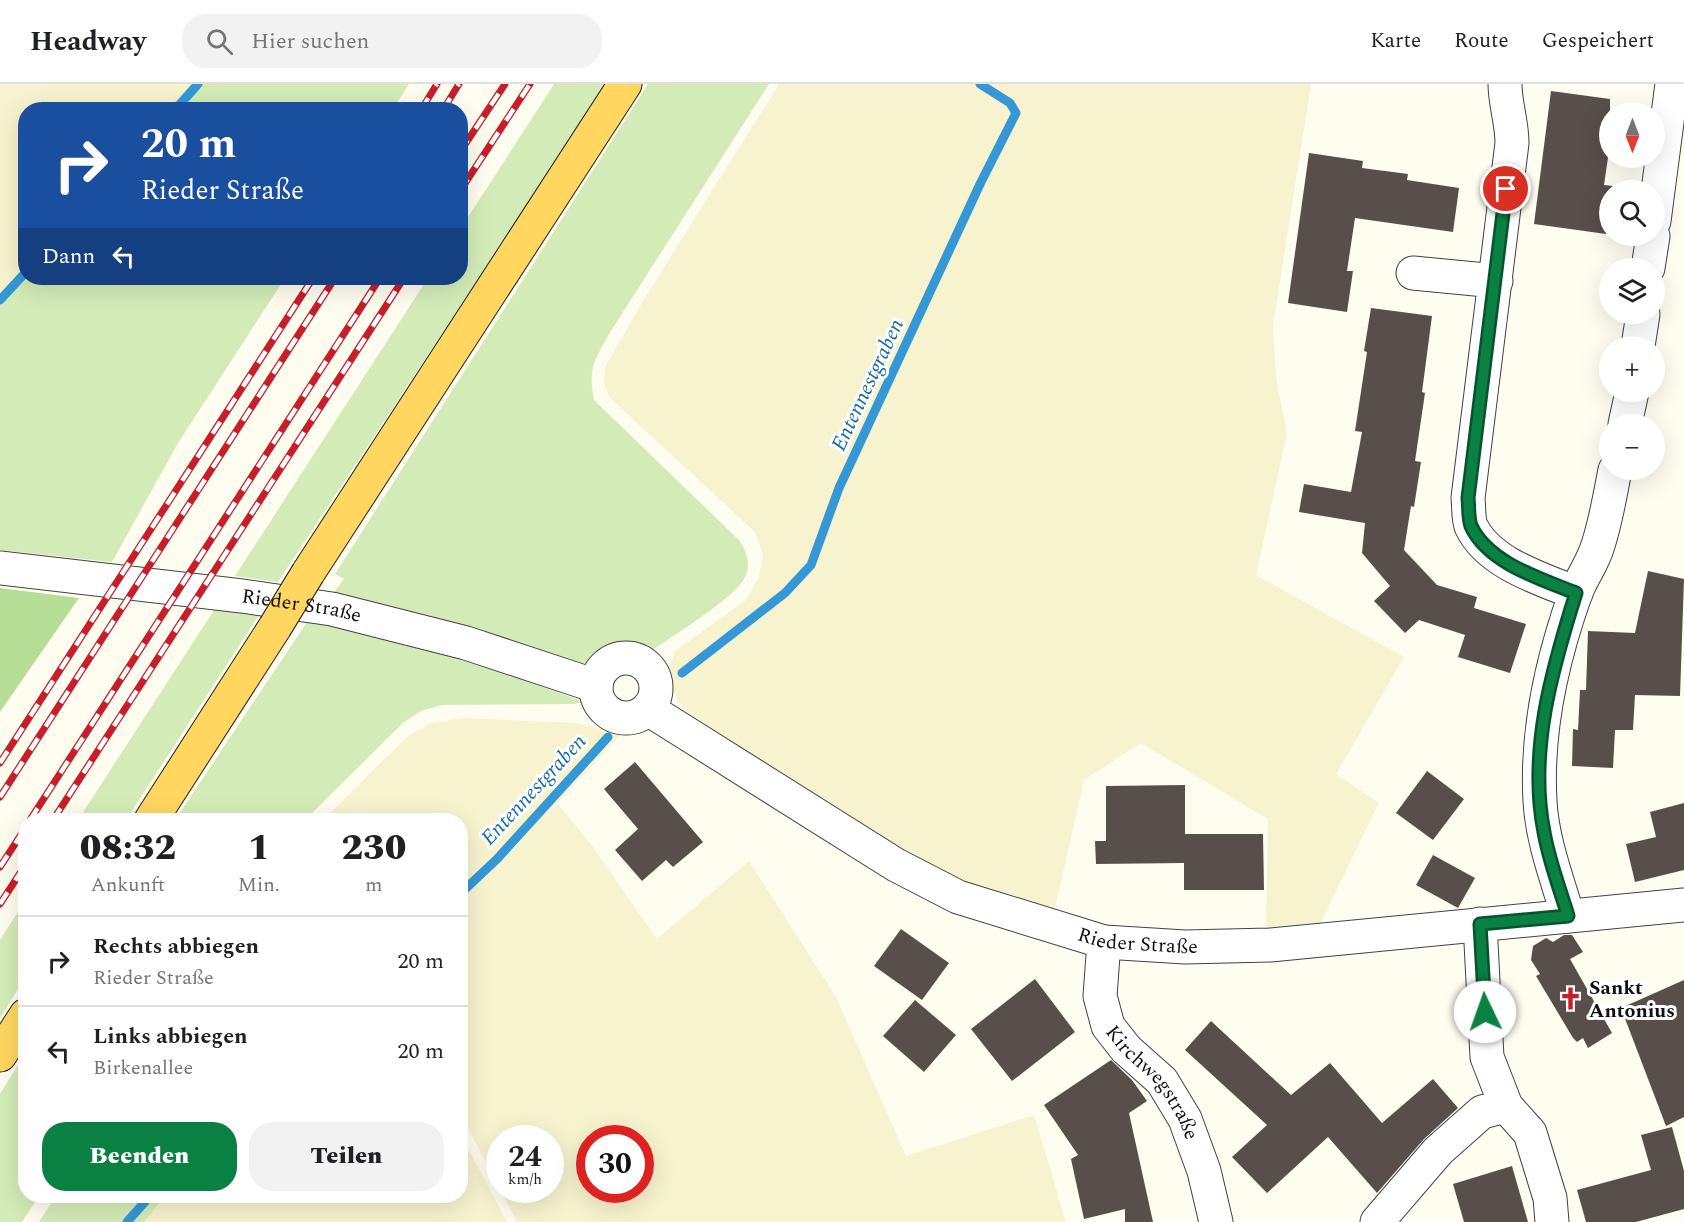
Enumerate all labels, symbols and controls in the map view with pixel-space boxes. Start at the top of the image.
search box [182,14,602,68]
text: Headway [30,20,146,63]
icon: search [203,25,236,58]
text: Hier suchen [251,25,369,58]
text: Karte [1370,25,1421,57]
text: Route [1454,25,1509,57]
text: Gespeichert [1542,25,1654,57]
north arrow [1599,102,1665,168]
map controls [1599,102,1665,480]
text: 20 m [141,113,236,176]
icon: right [42,126,120,204]
pin [1480,163,1531,214]
text: Rieder Straße [141,170,304,212]
icon: arrive [1489,172,1522,205]
button: search [1599,180,1665,246]
text: Dann [42,240,95,273]
icon: left [107,240,140,273]
button: layers [1599,258,1665,324]
water label: Entennestgraben [823,314,913,456]
button: + [1599,336,1665,402]
button: − [1599,414,1665,480]
street label: Rieder Straße [240,581,365,631]
water label: Entennestgraben [474,727,594,853]
text: 08:32 [80,821,176,876]
text: 1 [248,821,270,876]
text: 230 [342,821,406,876]
text: Ankunft [91,870,165,900]
text: Min. [238,870,280,900]
text: m [365,870,383,900]
street label: Rieder Straße [1074,920,1198,962]
text: Rechts abbiegen [93,930,259,963]
icon: right [42,945,75,978]
text: 20 m [398,945,444,978]
text: Rieder Straße [93,963,214,993]
place label: Sankt Antonius [1589,973,1675,1026]
position arrow [1453,980,1517,1044]
church icon: Sankt Antonius [1558,986,1584,1012]
street label: Kirchwegstraße [1098,1019,1206,1144]
text: Links abbiegen [93,1020,248,1053]
icon: left [42,1035,75,1068]
text: 20 m [398,1035,444,1068]
text: Birkenallee [93,1053,193,1083]
button: Beenden [42,1122,237,1191]
button: Teilen [249,1122,444,1191]
speed limit sign: 30 [576,1125,654,1203]
text: 24 [508,1134,542,1180]
text: km/h [508,1168,542,1191]

